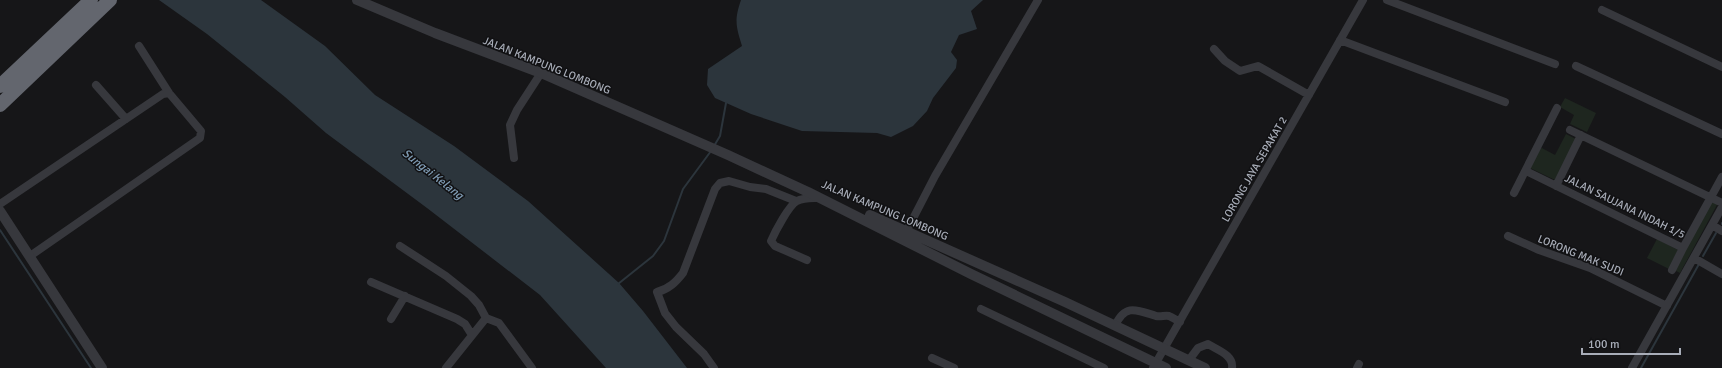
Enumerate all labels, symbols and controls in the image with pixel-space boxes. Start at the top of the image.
street label: JALAN KAMPUNG LOMBONG [481,34,612,97]
street label: LORONG JAYA SEPAKAT 2 [1219,114,1290,224]
water label: Sungai Kelang [399,146,468,204]
street label: JALAN SAUJANA INDAH 1/5 [1562,172,1687,241]
street label: JALAN KAMPUNG LOMBONG [819,178,950,243]
street label: LORONG MAK SUDI [1536,232,1626,279]
scale bar [1582,330,1680,356]
text: 100 m [1588,337,1620,352]

